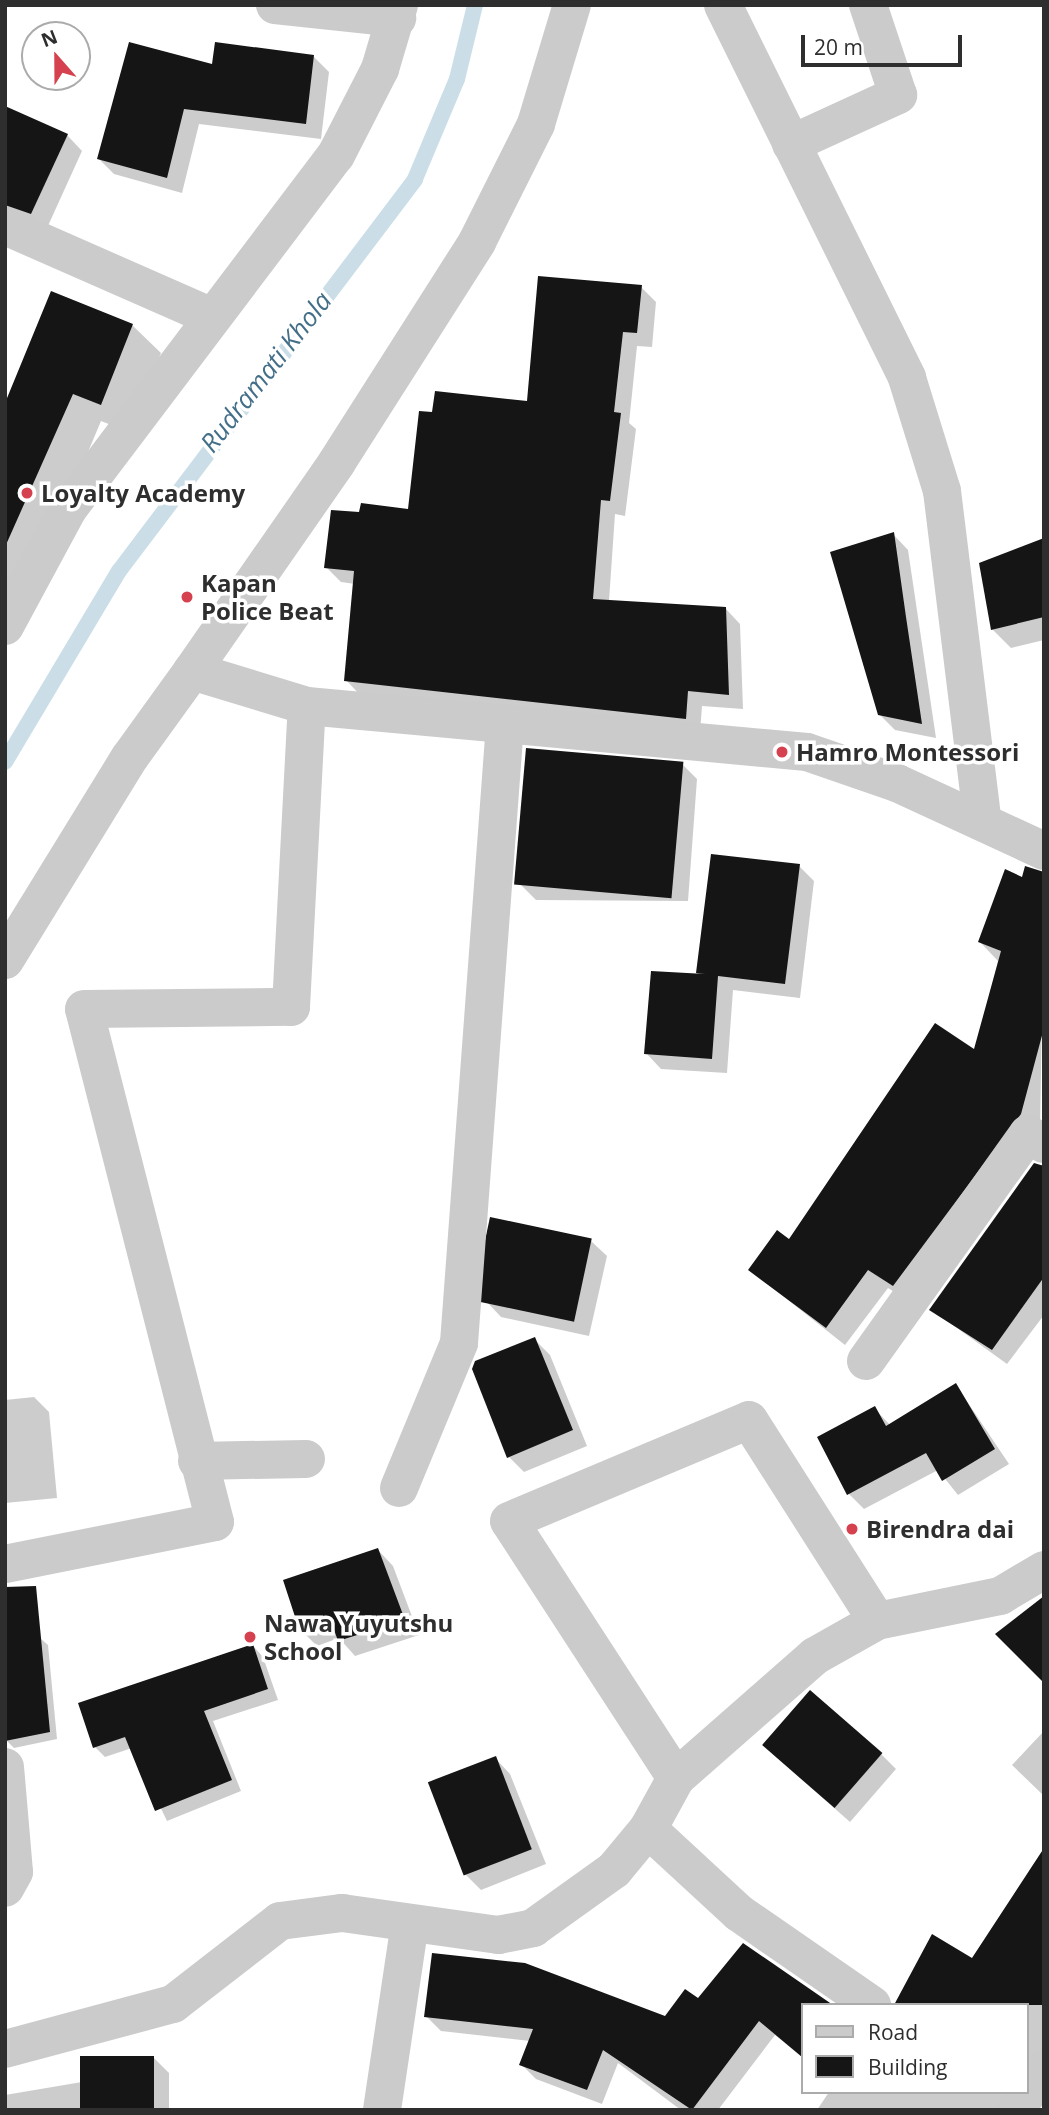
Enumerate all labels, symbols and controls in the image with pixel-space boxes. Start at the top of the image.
north arrow [21,21,91,91]
scale bar [804,21,965,65]
text: N [37,23,61,53]
text: 20 m [814,33,863,61]
water label: Rudramati Khola [194,286,338,458]
place label: Loyalty Academy [41,479,245,507]
marker: Loyalty Academy [19,485,35,501]
place label: Kapan Police Beat [201,569,334,625]
marker: Kapan Police Beat [179,589,195,605]
place label: Hamro Montessori [796,738,1019,766]
marker: Hamro Montessori [774,744,790,760]
place label: Birendra dai [866,1515,1014,1543]
marker: Birendra dai [844,1521,860,1537]
place label: Nawa Yuyutshu School [264,1609,453,1665]
marker: Nawa Yuyutshu School [242,1629,258,1645]
legend [800,2003,1028,2094]
text: Road [868,2018,918,2046]
text: Building [868,2053,947,2081]

